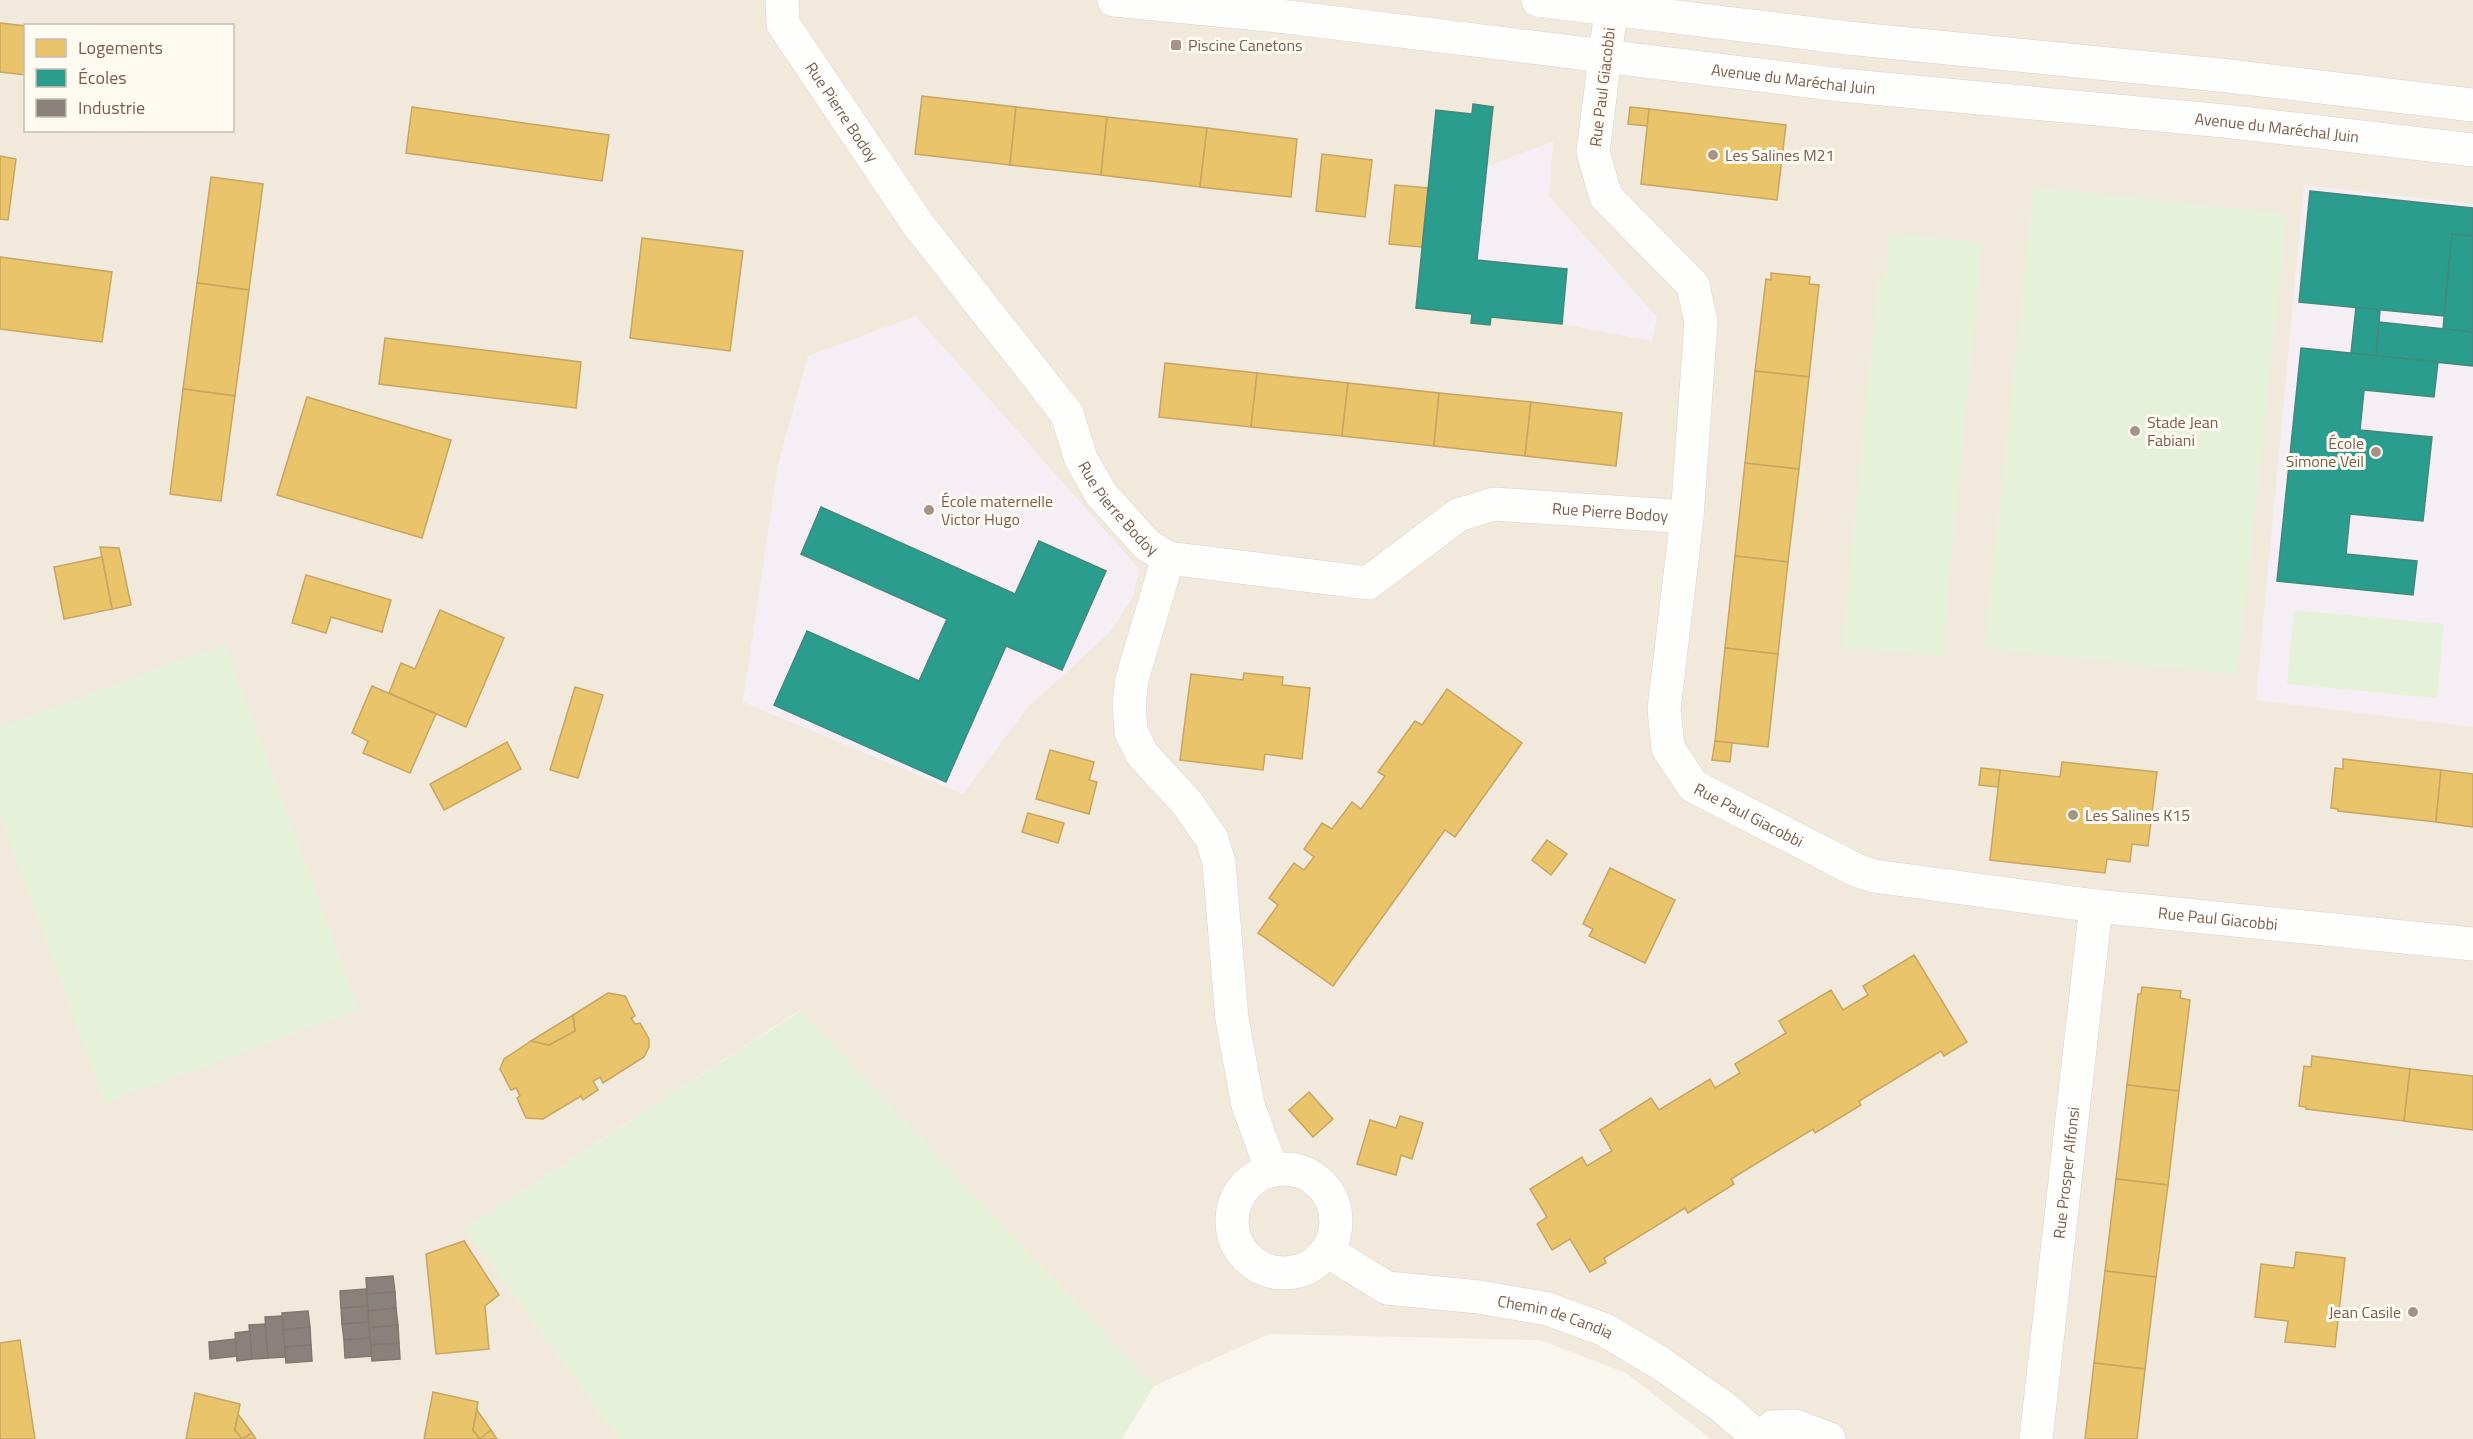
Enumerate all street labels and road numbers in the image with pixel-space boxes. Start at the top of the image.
street label: Rue Paul Giacobbi [1583,26,1621,148]
street label: Rue Pierre Bodoy [800,57,885,167]
street label: Avenue du Maréchal Juin [1710,57,1877,100]
street label: Avenue du Maréchal Juin [2194,106,2360,149]
street label: Rue Pierre Bodoy [1073,456,1163,561]
street label: Rue Pierre Bodoy [1551,496,1669,528]
street label: Rue Paul Giacobbi [1690,777,1808,853]
street label: Rue Paul Giacobbi [2157,900,2279,936]
street label: Rue Prosper Alfonsi [2047,1105,2085,1240]
street label: Chemin de Candia [1496,1288,1618,1345]

